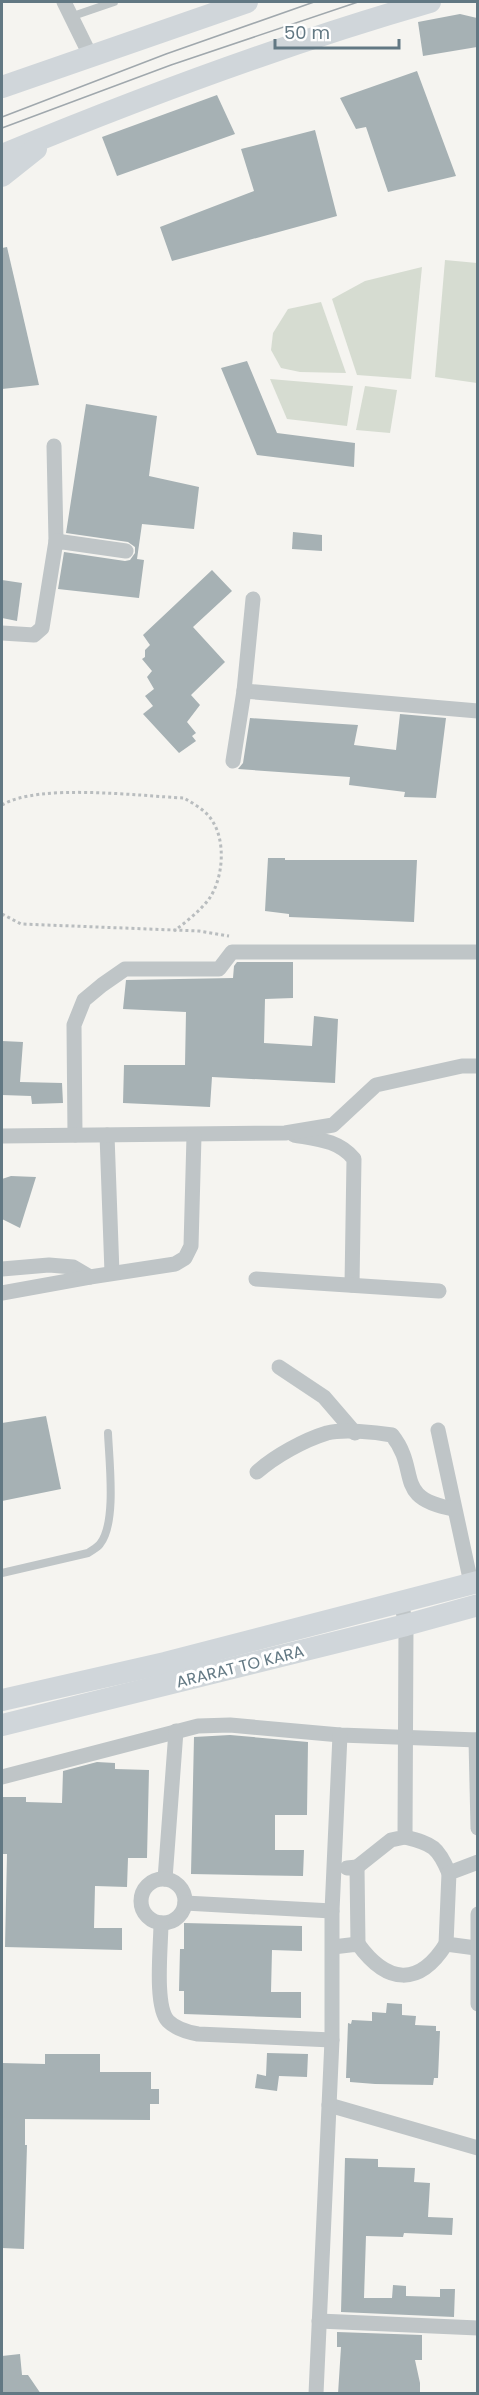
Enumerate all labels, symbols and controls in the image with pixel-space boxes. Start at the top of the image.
scale bar [275,12,400,50]
text: 50 m [284,20,330,45]
street label: ARARAT TO KARA [174,1639,307,1694]

